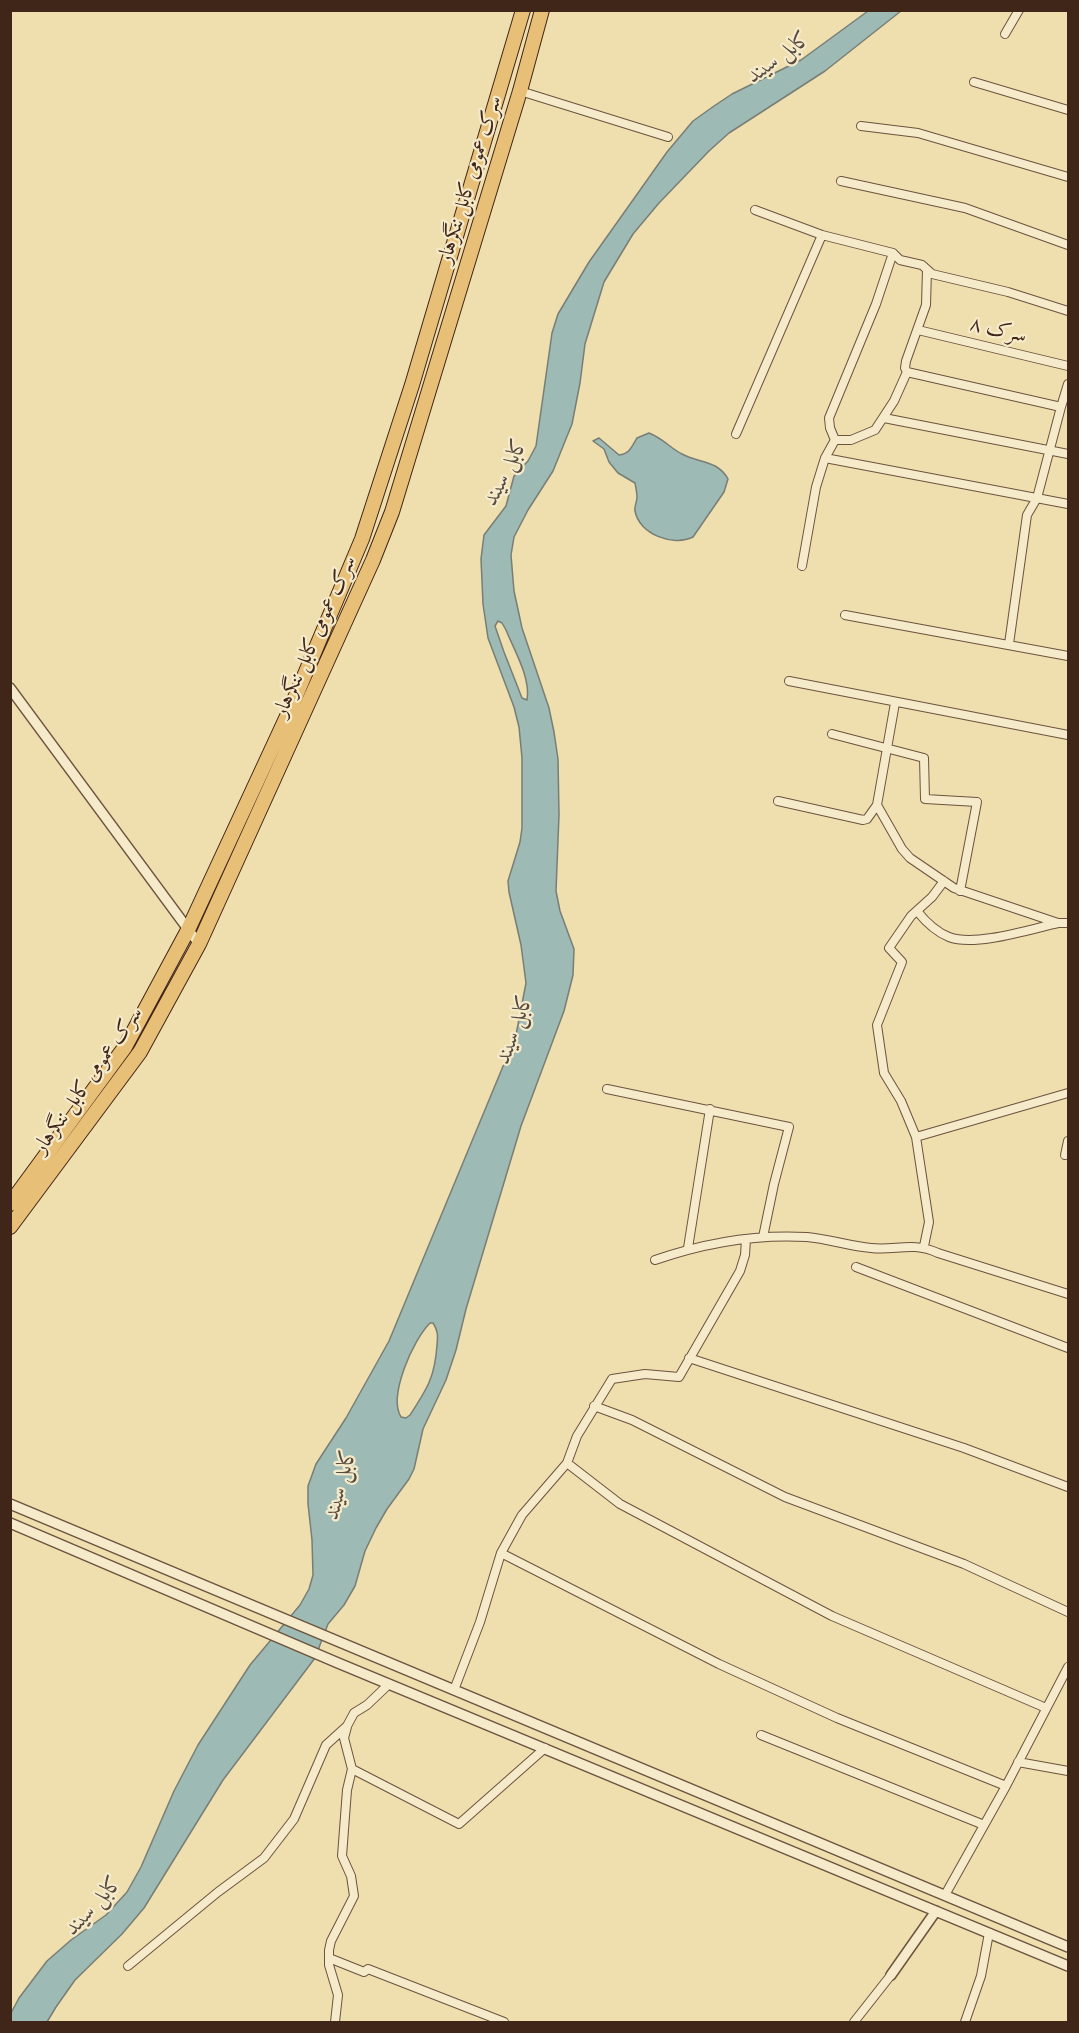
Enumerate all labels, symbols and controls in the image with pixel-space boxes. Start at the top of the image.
water label: کابل سيند [742,26,818,90]
street label: سرک عمومی کابل ننگرهار [434,93,508,267]
street label: سرک ۸ [967,312,1029,350]
water label: کابل سيند [479,433,535,511]
street label: سرک عمومی کابل ننگرهار [269,552,363,722]
water label: کابل سيند [491,990,541,1068]
street label: سرک عمومی کابل ننگرهار [29,1002,149,1160]
water label: کابل سيند [320,1445,364,1523]
water label: کابل سيند [60,1870,130,1942]

